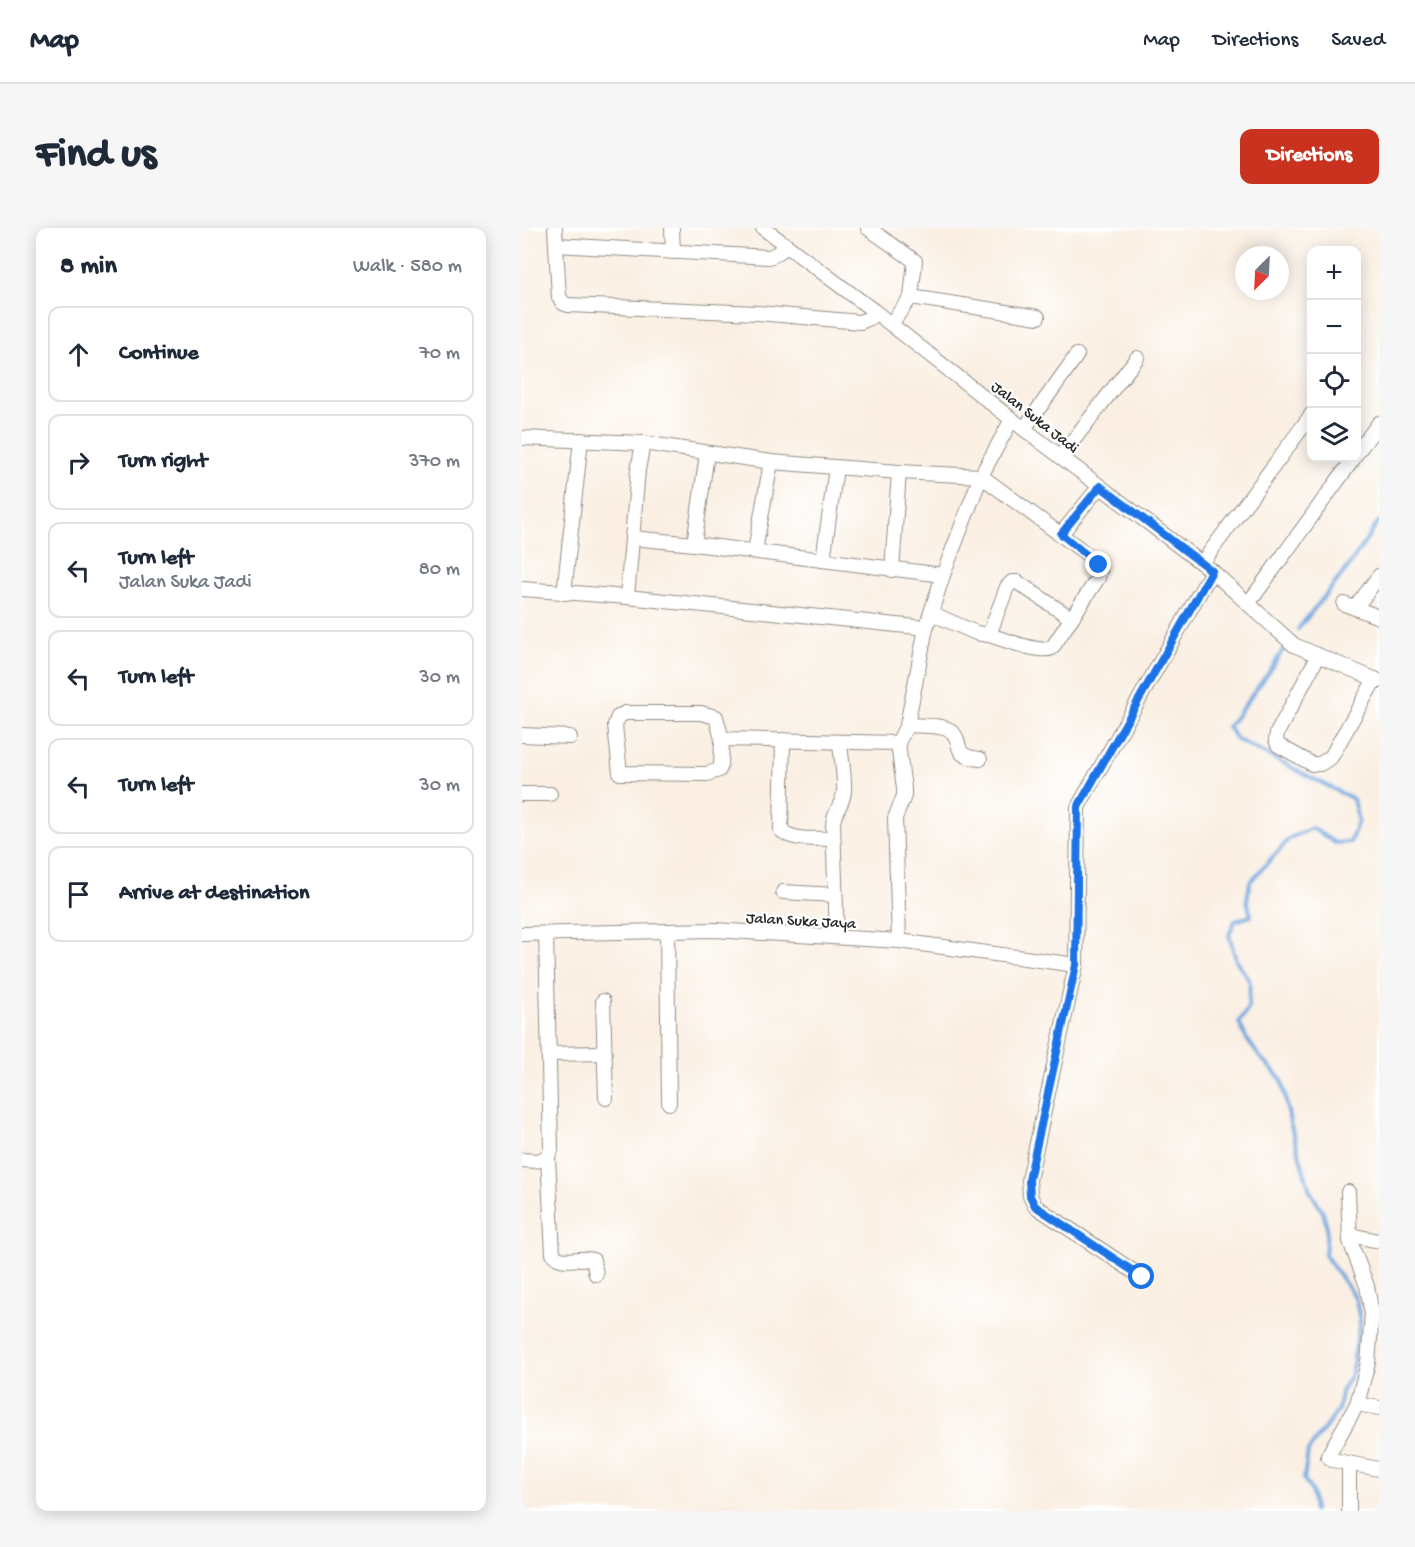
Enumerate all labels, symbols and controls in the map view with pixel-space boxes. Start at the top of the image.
text: Map [30,25,79,58]
text: Map [1143,29,1180,54]
text: Directions [1213,29,1298,54]
text: Saved [1331,29,1385,54]
button: Directions [1240,129,1379,184]
text: Find us [36,132,156,181]
north arrow [1235,246,1289,300]
map controls [1307,246,1361,462]
button: + [1307,246,1361,300]
text: 8 min [60,252,117,283]
text: Walk · 580 m [353,256,462,279]
button: − [1307,300,1361,354]
icon: ahead [62,338,95,371]
text: Continue [119,341,199,367]
text: 70 m [419,343,460,366]
button: locate [1307,354,1361,408]
street label: Jalan Suka Jadi [986,379,1081,459]
button: layers [1307,408,1361,462]
icon: right [62,446,95,479]
text: Turn right [119,449,207,475]
text: 370 m [409,451,460,474]
text: Turn left [119,546,193,572]
route end [1085,551,1111,577]
icon: left [62,554,95,587]
text: 80 m [419,559,460,582]
text: Jalan Suka Jadi [119,572,252,595]
icon: left [62,662,95,695]
text: Turn left [119,665,193,691]
text: 30 m [419,667,460,690]
icon: left [62,770,95,803]
text: Turn left [119,773,193,799]
text: 30 m [419,775,460,798]
icon: arrive [62,878,95,911]
text: Arrive at destination [119,881,309,907]
street label: Jalan Suka Jaya [745,910,857,935]
route start [1128,1263,1154,1289]

